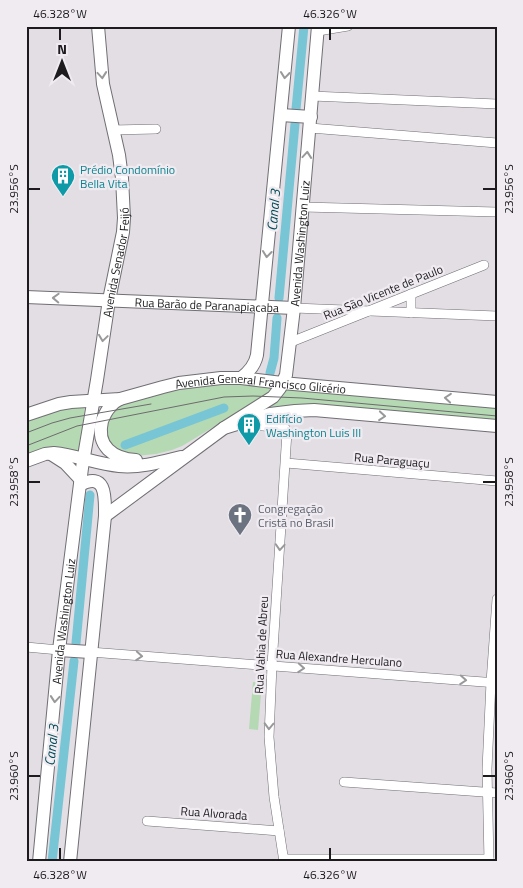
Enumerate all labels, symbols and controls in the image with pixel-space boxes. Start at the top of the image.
text: 46.328°W [33,4,87,23]
text: 46.326°W [303,4,357,23]
north arrow [38,38,88,88]
text: N [57,38,67,59]
one-way arrow [96,71,107,79]
one-way arrow [279,71,290,79]
one-way arrow [301,151,312,159]
place label: Prédio Condomínio Bella Vita [80,160,175,193]
building icon: Prédio Condomínio Bella Vita [50,163,76,197]
text: 23.956°S [4,164,23,214]
text: 23.956°S [499,164,518,214]
street label: Avenida Washington Luiz [285,180,314,307]
water label: Canal 3 [261,187,285,232]
street label: Avenida Senador Feijó [97,207,134,318]
one-way arrow [262,250,273,258]
street label: Rua São Vicente de Paulo [320,259,446,325]
street label: Rua Barão de Paranapiacaba [134,292,279,317]
one-way arrow [52,293,60,304]
one-way arrow [98,335,109,343]
street label: Avenida General Francisco Glicério [173,369,347,398]
one-way arrow [444,392,452,403]
place label: Edifício Washington Luis III [266,409,361,442]
one-way arrow [379,410,387,421]
building icon: Edifício Washington Luis III [236,412,262,446]
street label: Rua Paraguaçu [353,447,431,473]
text: 23.958°S [4,457,23,507]
text: 23.958°S [499,457,518,507]
place label: Congregação Cristã no Brasil [258,499,334,532]
church icon: Congregação Cristã no Brasil [227,502,253,536]
one-way arrow [274,543,285,551]
street label: Avenida Washington Luiz [46,557,80,685]
street label: Rua Vahia de Abreu [249,596,273,694]
street label: Rua Alexandre Herculano [275,644,403,672]
one-way arrow [135,650,143,661]
one-way arrow [297,662,305,673]
one-way arrow [459,674,467,685]
one-way arrow [50,695,61,703]
water label: Canal 3 [38,722,64,767]
one-way arrow [264,723,274,731]
text: 23.960°S [4,751,23,801]
text: 23.960°S [499,751,518,801]
street label: Rua Alvorada [180,801,248,825]
text: 46.328°W [33,865,87,884]
text: 46.326°W [303,865,357,884]

